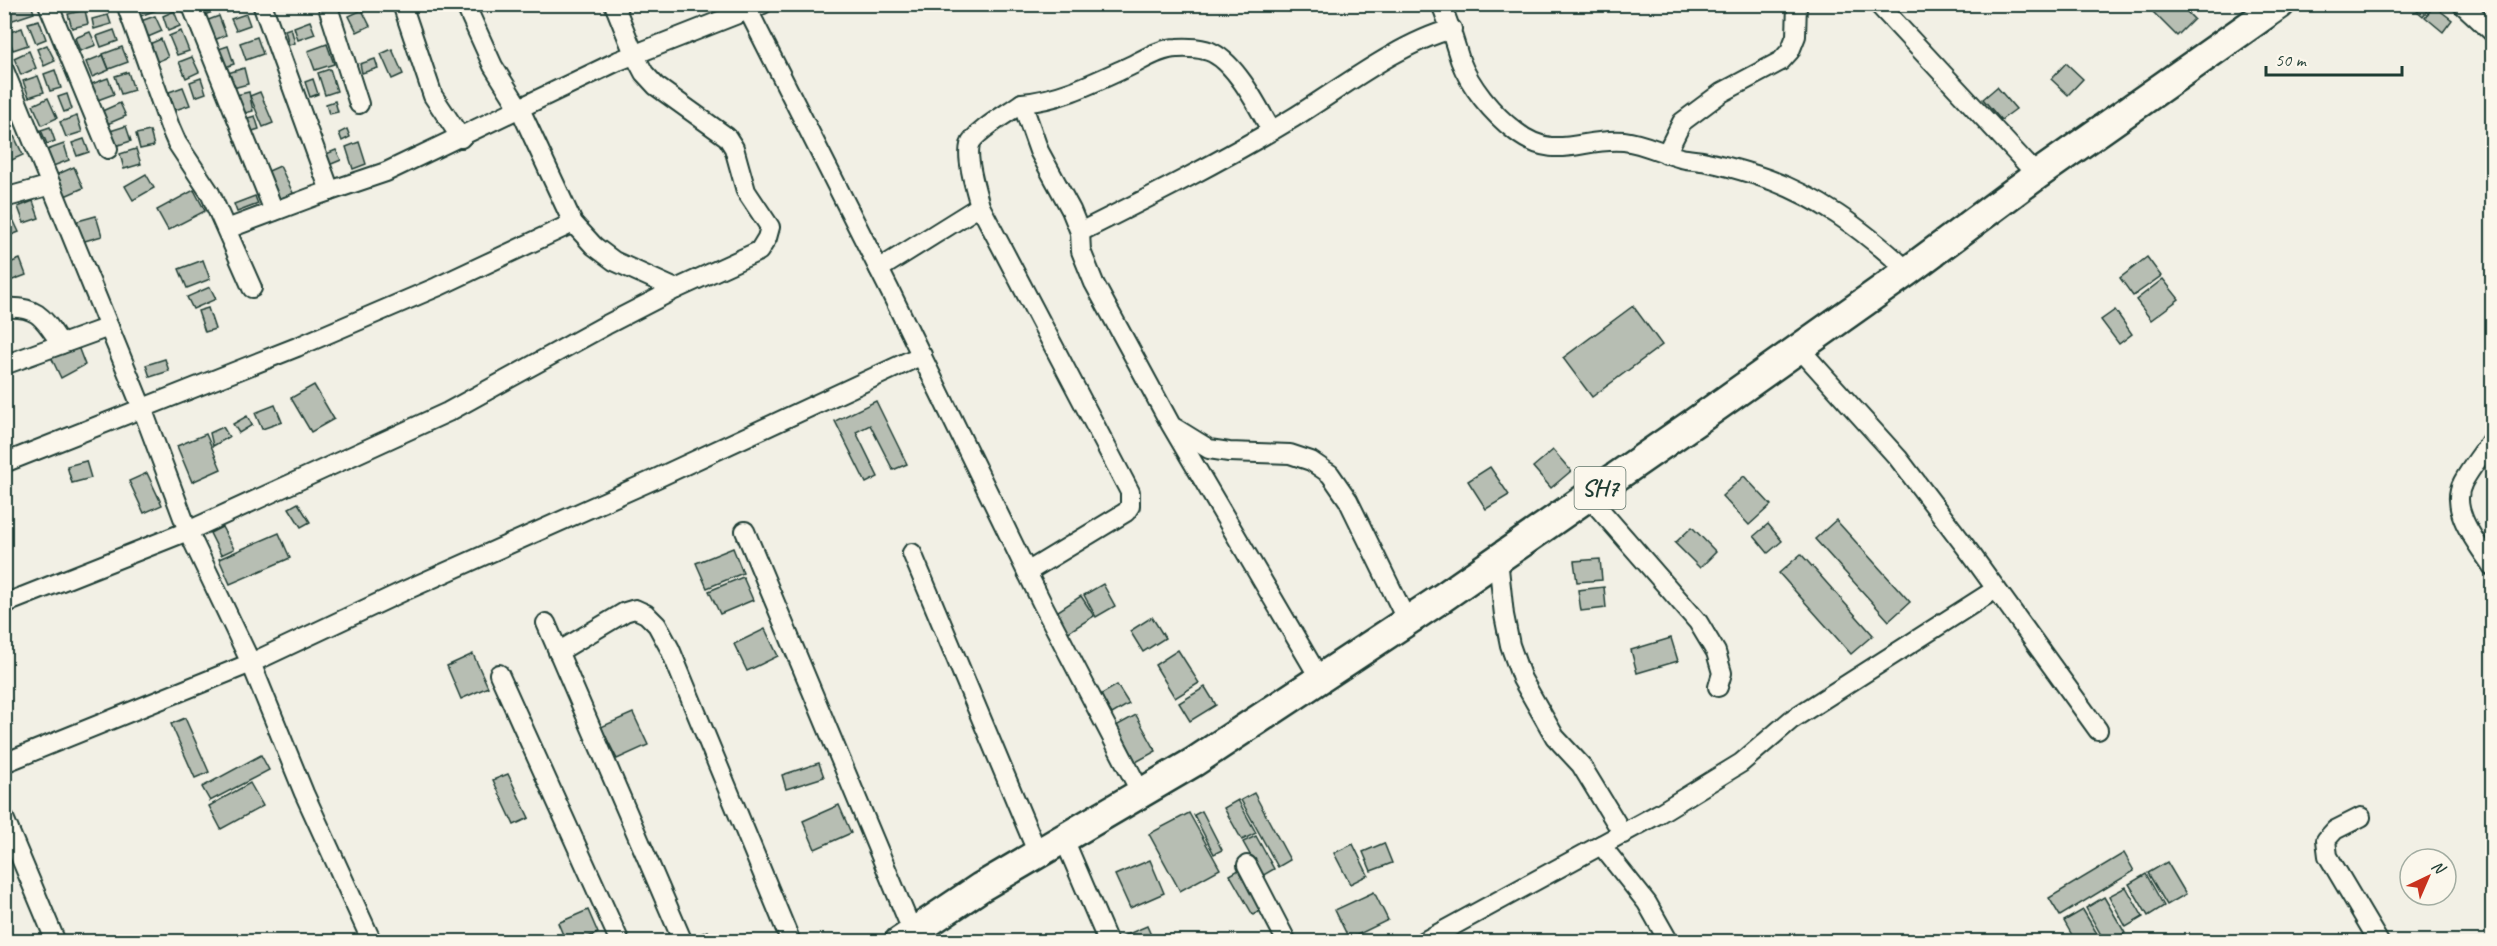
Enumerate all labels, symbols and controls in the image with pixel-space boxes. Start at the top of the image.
scale bar [2266,39,2402,77]
text: 50 m [2275,49,2308,71]
road number: SH7 [1574,467,1626,509]
north arrow [2398,847,2458,907]
text: N [2427,856,2450,880]

